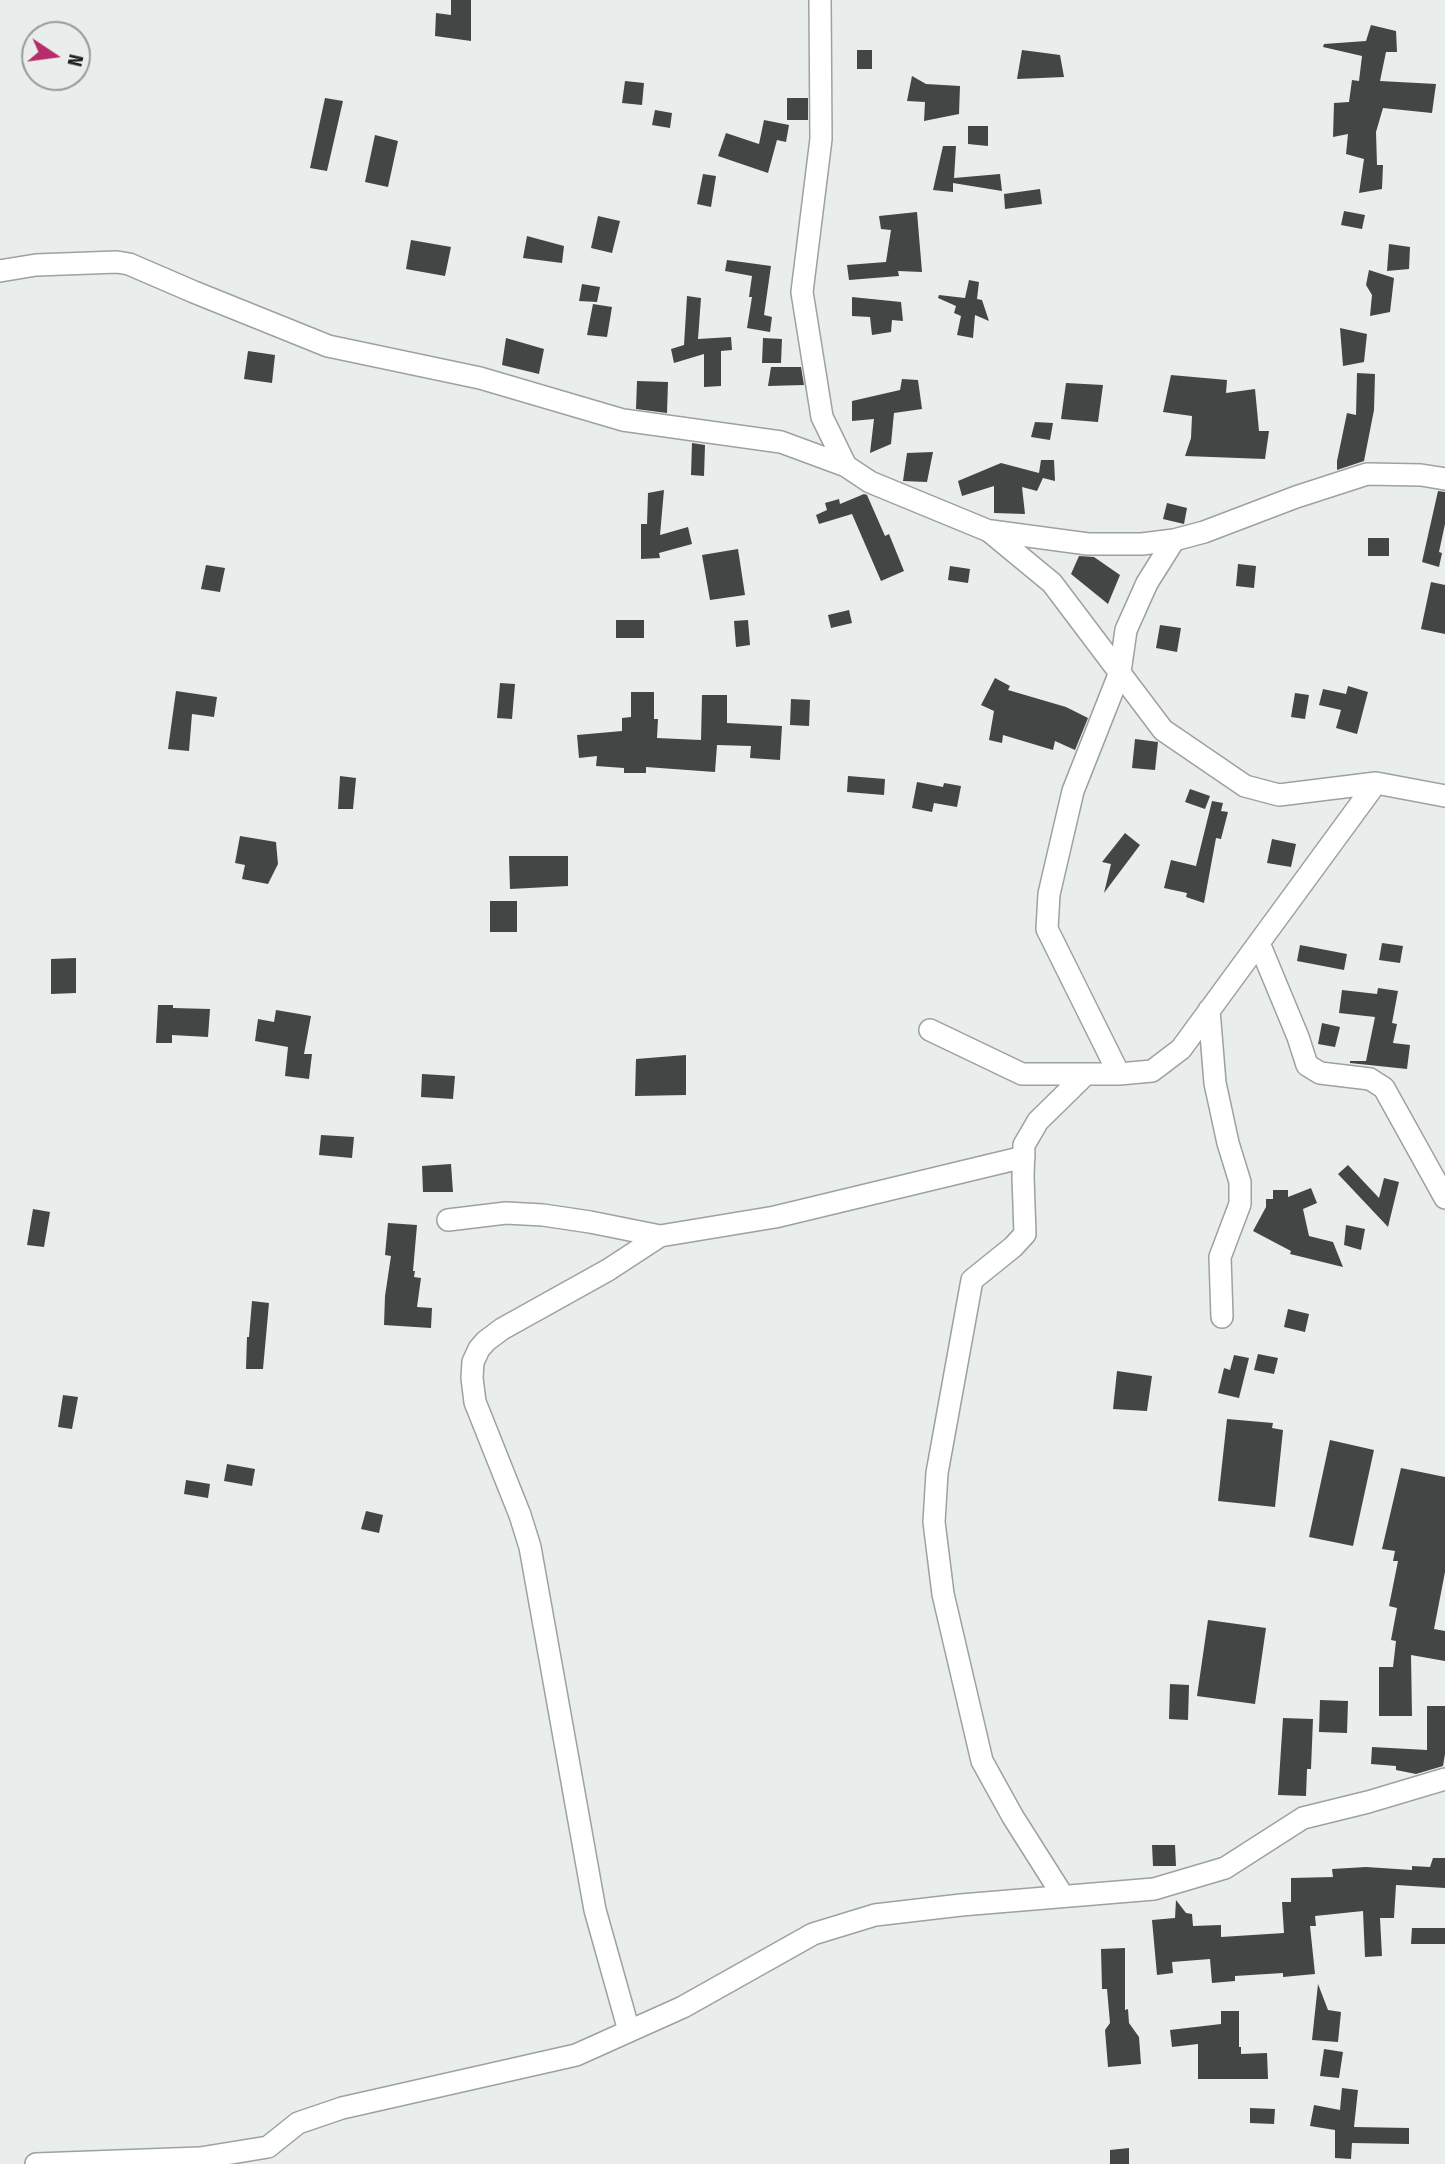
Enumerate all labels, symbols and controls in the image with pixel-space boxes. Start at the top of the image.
north arrow [21,21,91,91]
text: N [63,52,87,69]

